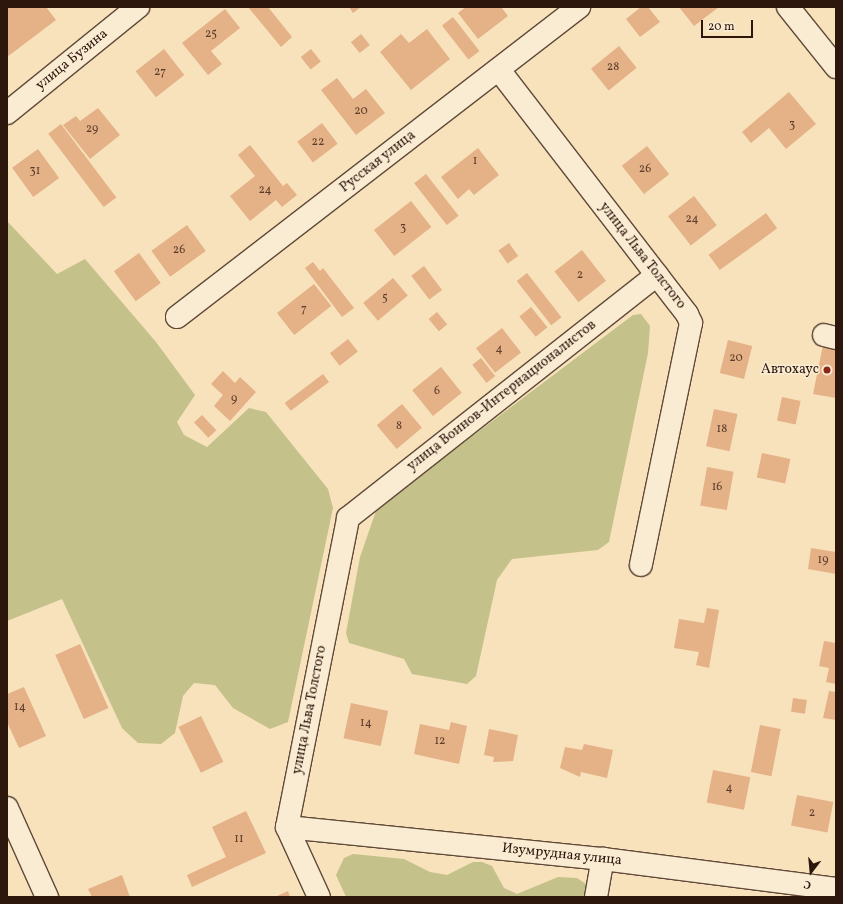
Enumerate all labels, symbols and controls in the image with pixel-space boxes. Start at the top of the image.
scale bar [703,12,755,38]
text: 20 m [708,19,735,35]
street label: улица Бузина [32,26,112,94]
house number: 25 [205,28,217,42]
house number: 28 [607,61,619,75]
house number: 27 [154,66,166,80]
house number: 20 [354,105,368,119]
house number: 3 [789,119,795,133]
house number: 29 [86,123,98,137]
street label: Русская улица [337,127,419,197]
house number: 22 [312,136,324,150]
house number: 1 [473,155,477,169]
house number: 26 [639,163,651,177]
house number: 31 [30,165,40,179]
house number: 24 [258,184,272,198]
street label: улица Льва Толстого [595,199,689,313]
house number: 24 [685,213,699,227]
house number: 3 [400,222,406,236]
house number: 26 [173,244,185,258]
house number: 2 [577,269,583,283]
house number: 5 [382,292,388,306]
house number: 7 [301,303,307,317]
street label: улица Воинов-Интернационалистов [404,317,600,475]
house number: 4 [495,343,503,357]
house number: 20 [729,352,743,366]
place label: Автохаус [761,362,819,378]
marker: Автохаус [822,365,832,375]
house number: 6 [434,385,440,399]
house number: 9 [231,393,237,407]
house number: 8 [396,420,402,434]
house number: 18 [717,423,727,437]
house number: 16 [712,481,722,495]
house number: 19 [818,554,828,568]
street label: улица Льва Толстого [289,644,331,776]
house number: 14 [14,701,26,715]
house number: 14 [360,717,372,731]
house number: 12 [434,735,446,749]
house number: 4 [725,782,733,796]
house number: 2 [809,807,815,821]
house number: 11 [234,833,244,847]
street label: Изумрудная улица [501,840,623,870]
north arrow [791,852,831,892]
text: С [802,876,813,892]

